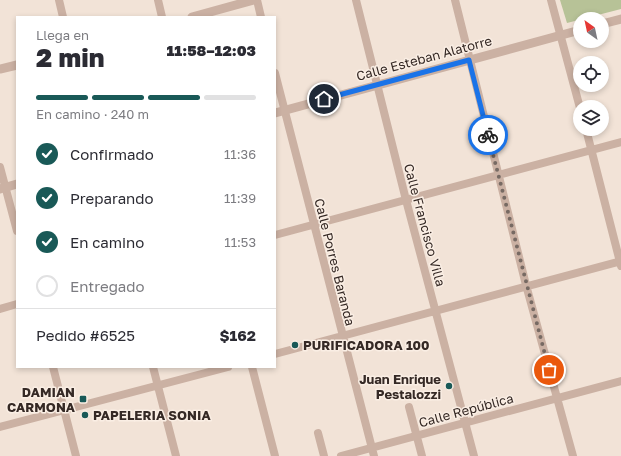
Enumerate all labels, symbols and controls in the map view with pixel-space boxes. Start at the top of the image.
north arrow [573,12,609,48]
map controls [573,12,609,136]
text: Llega en [36,27,89,43]
street label: Calle Esteban Alatorre [354,32,494,84]
text: 11:58–12:03 [166,41,256,59]
text: 2 min [36,42,104,73]
button: locate [573,56,609,92]
pin [307,82,341,116]
icon: home [313,88,335,110]
button: layers [573,100,609,136]
text: En camino · 240 m [36,106,149,122]
courier [468,115,508,155]
icon: bike [477,124,499,146]
icon: check [36,143,58,165]
text: Confirmado [70,145,154,163]
text: 11:36 [224,146,256,162]
street label: Calle Francisco Villa [401,162,449,288]
icon: check [36,187,58,209]
text: Preparando [70,189,154,207]
text: 11:39 [224,190,256,206]
street label: Calle Porres Baranda [311,197,359,327]
icon: check [36,231,58,253]
text: En camino [70,233,144,251]
text: 11:53 [224,234,256,250]
text: Entregado [70,277,145,295]
text: Pedido #6525 [36,326,135,344]
text: $162 [220,326,256,344]
place label: PURIFICADORA 100 [303,337,430,353]
marker: PURIFICADORA 100 [290,340,300,350]
pin [532,353,566,387]
icon: bag [538,359,560,381]
place label: Juan Enrique Pestalozzi [359,371,441,402]
marker: Juan Enrique Pestalozzi [444,381,454,391]
place label: DAMIAN CARMONA [7,384,76,415]
street label: Calle República [417,390,515,430]
marker: DAMIAN CARMONA [78,394,88,404]
place label: PAPELERIA SONIA [93,407,211,423]
marker: PAPELERIA SONIA [80,410,90,420]

